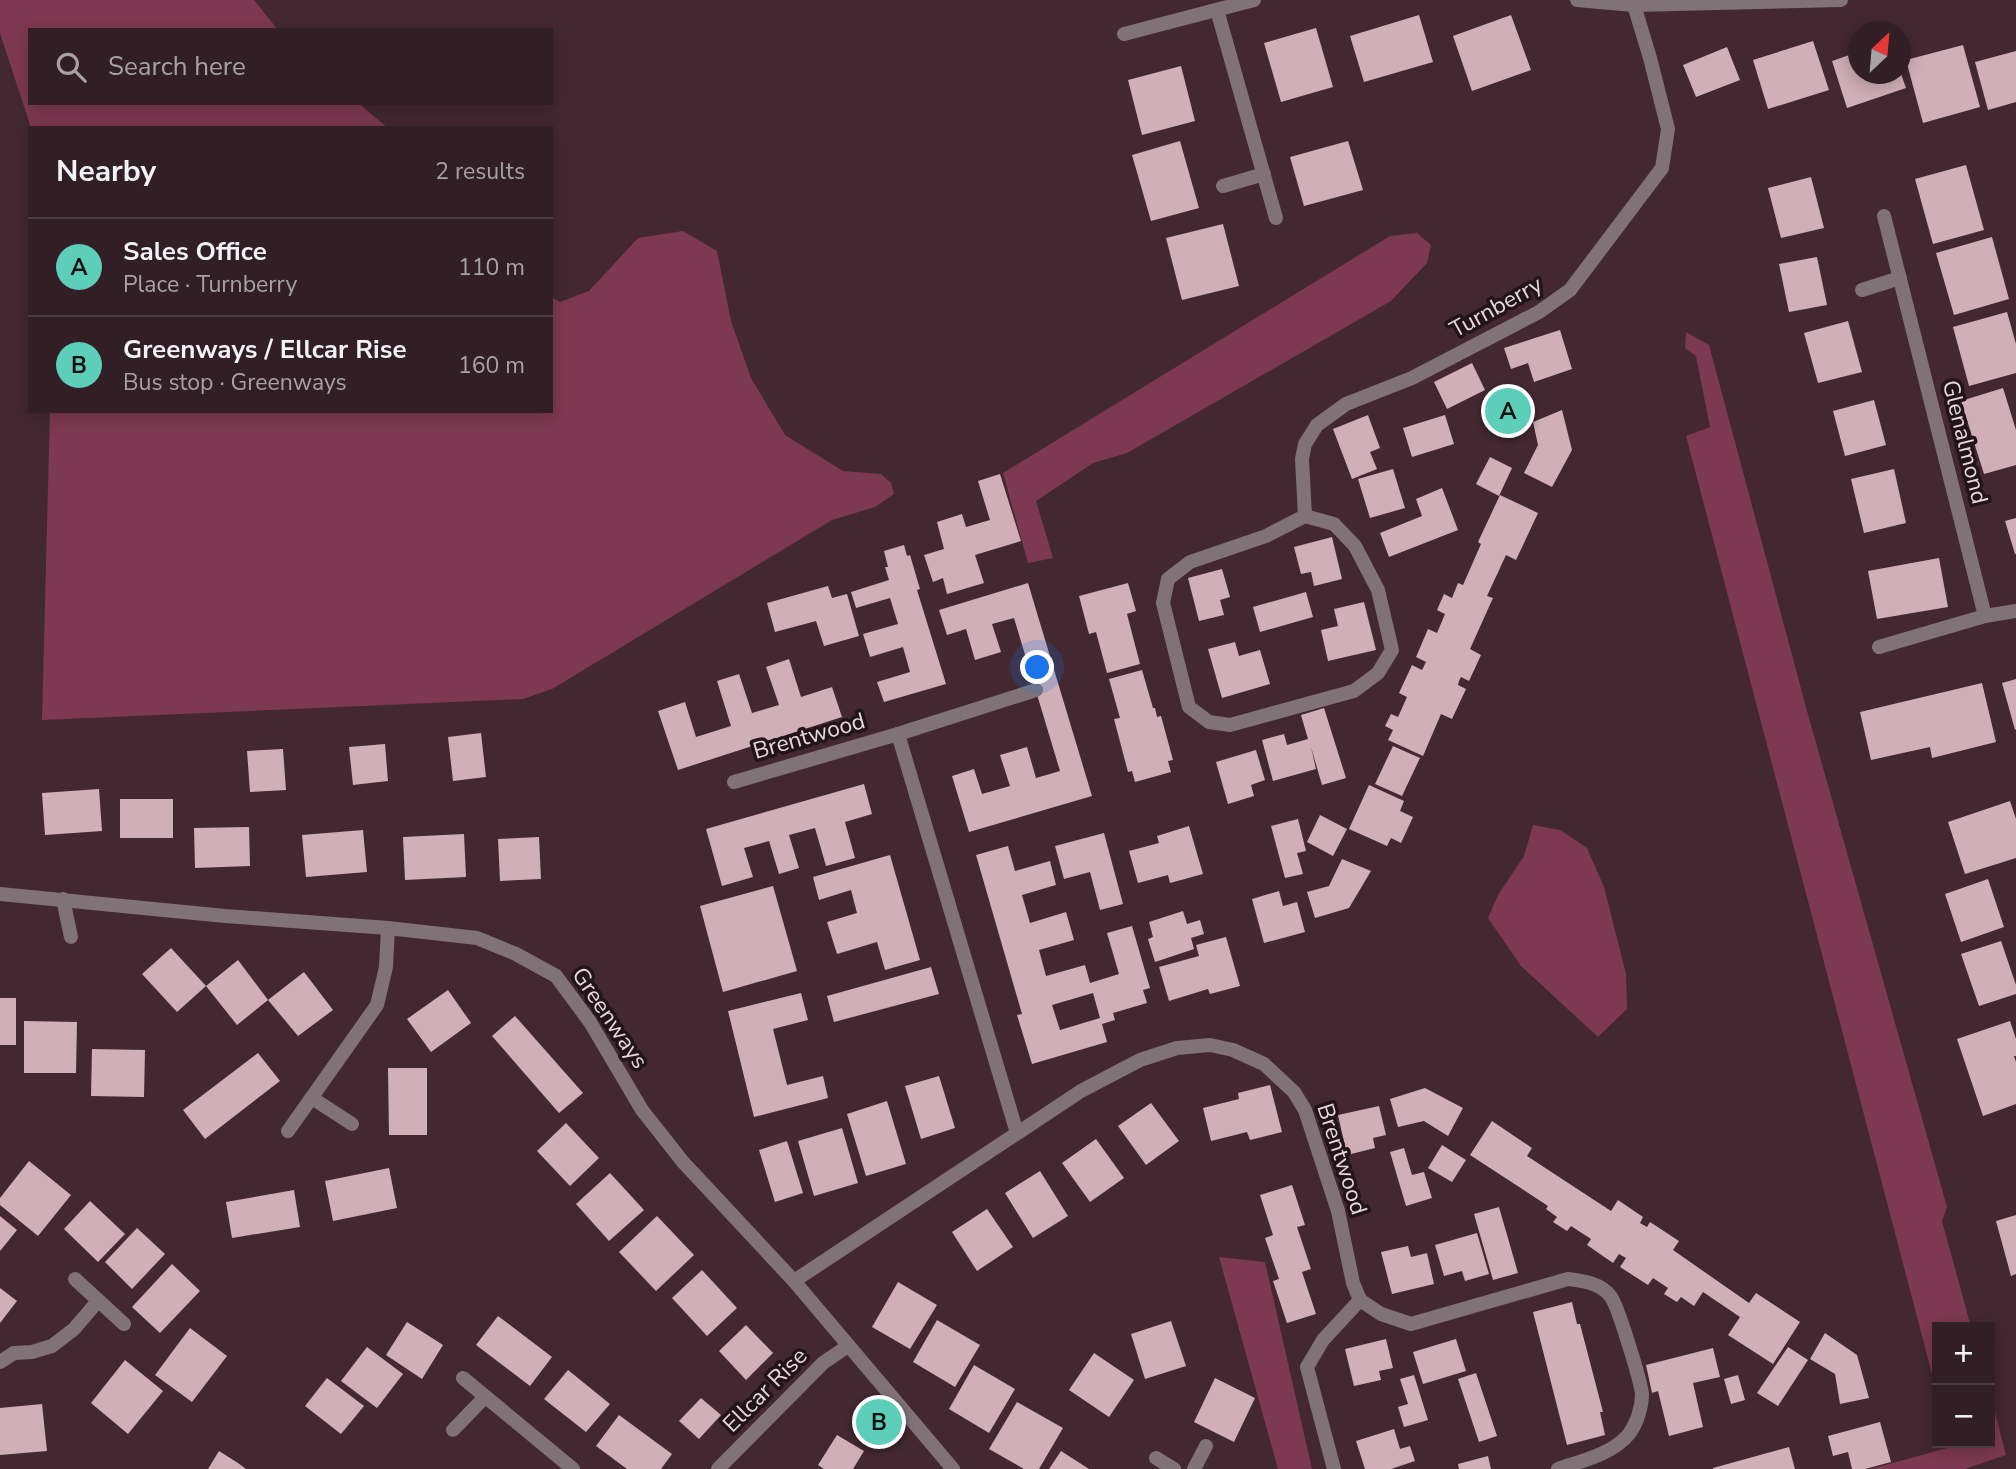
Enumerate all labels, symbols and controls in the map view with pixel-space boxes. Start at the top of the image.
north arrow [1848,21,1911,84]
search box [28,28,553,105]
icon: search [52,48,90,86]
text: Search here [108,49,246,84]
text: Nearby [56,151,156,192]
text: 2 results [435,156,525,187]
text: Sales Office [123,234,267,269]
text: A [70,252,88,283]
text: 110 m [458,252,525,283]
text: Place · Turnberry [123,269,297,300]
street label: Turnberry [1444,269,1548,345]
text: Greenways / Ellcar Rise [123,332,407,367]
text: B [71,350,87,381]
text: 160 m [458,350,525,381]
text: Bus stop · Greenways [123,367,347,398]
street label: Glenalmond [1935,377,1995,507]
pin: A [1485,385,1531,437]
your location [1020,650,1054,684]
street label: Brentwood [749,705,869,767]
street label: Greenways [565,961,655,1075]
street label: Brentwood [1309,1099,1375,1219]
map controls [1932,1322,1995,1448]
button: + [1932,1322,1995,1385]
street label: Ellcar Rise [716,1341,814,1439]
button: − [1932,1385,1995,1448]
pin: B [856,1396,902,1448]

